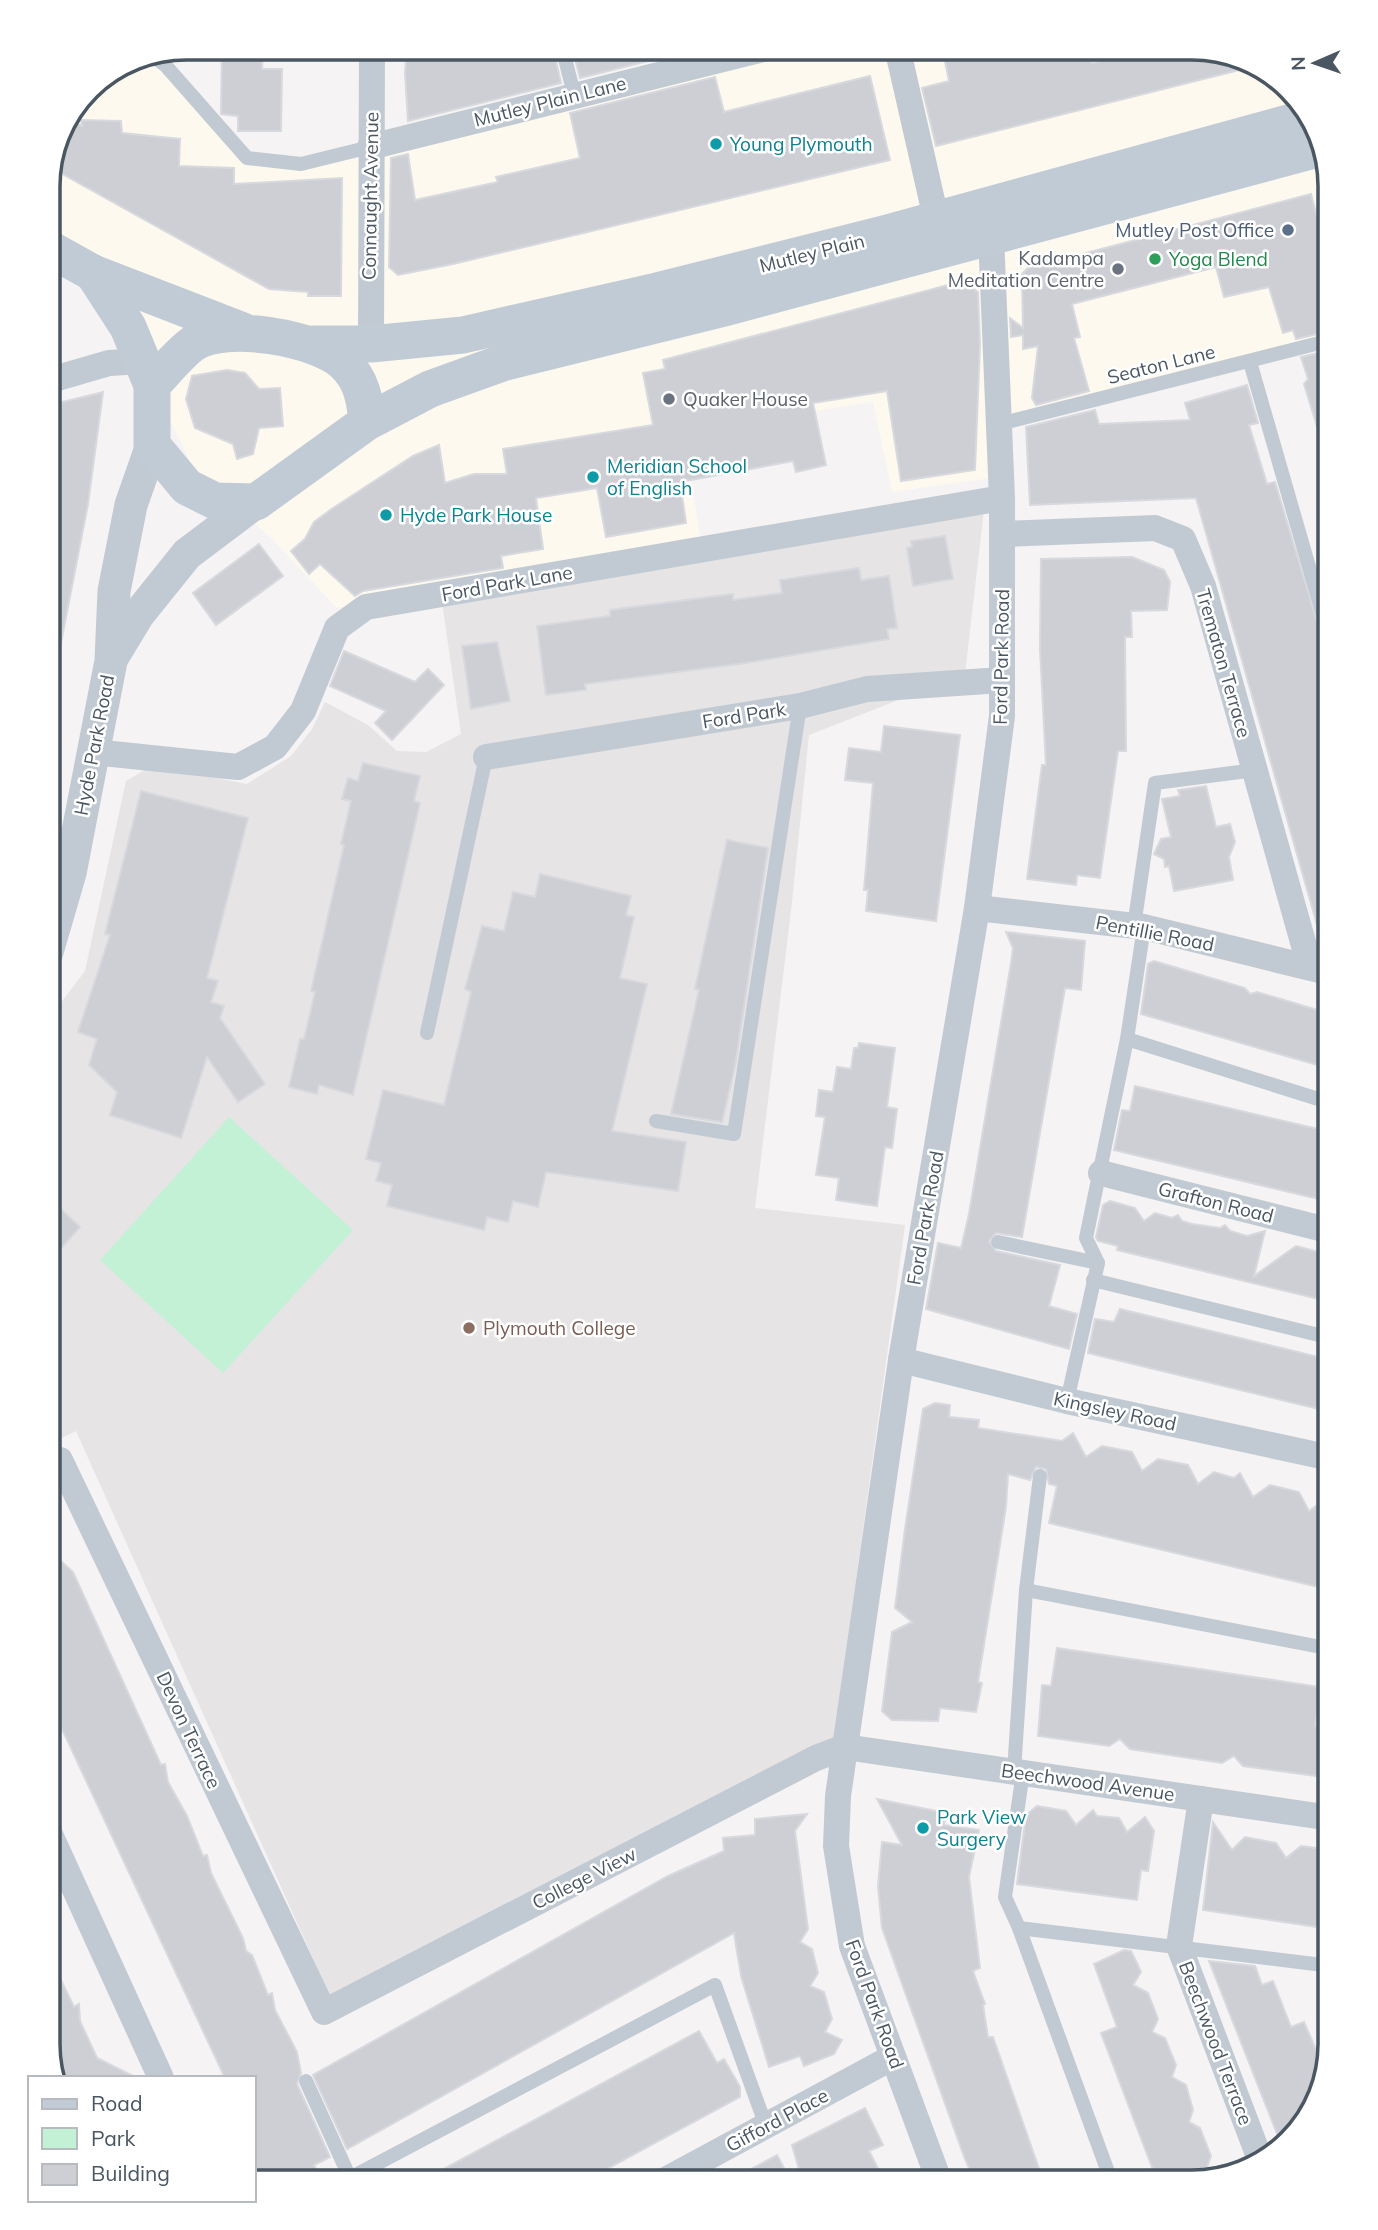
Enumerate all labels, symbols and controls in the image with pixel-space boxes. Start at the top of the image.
north arrow [1280,28,1350,98]
text: N [1286,56,1310,71]
street label: Mutley Plain Lane [471,71,629,131]
street label: Connaught Avenue [357,112,383,280]
place label: Young Plymouth [729,132,873,156]
marker: Young Plymouth [708,136,724,152]
place label: Mutley Post Office [1115,218,1274,242]
marker: Mutley Post Office [1280,222,1296,238]
street label: Mutley Plain [757,228,867,278]
place label: Kadampa Meditation Centre [948,246,1104,292]
place label: Yoga Blend [1168,247,1268,271]
marker: Yoga Blend [1147,251,1163,267]
marker: Kadampa Meditation Centre [1110,261,1126,277]
street label: Seaton Lane [1105,339,1217,389]
place label: Quaker House [683,387,808,411]
marker: Quaker House [661,391,677,407]
place label: Meridian School of English [607,454,747,500]
marker: Meridian School of English [585,469,601,485]
place label: Hyde Park House [400,503,552,527]
marker: Hyde Park House [378,507,394,523]
street label: Ford Park Lane [440,560,574,606]
street label: Trematon Terrace [1191,586,1257,740]
street label: Ford Park Road [988,589,1014,725]
street label: Hyde Park Road [69,673,119,817]
street label: Ford Park [700,697,788,733]
street label: Pentillie Road [1094,910,1216,956]
street label: Ford Park Road [901,1149,949,1287]
street label: Grafton Road [1156,1176,1276,1228]
place label: Plymouth College [483,1316,636,1340]
marker: Plymouth College [461,1320,477,1336]
street label: Kingsley Road [1051,1386,1179,1436]
street label: Devon Terrace [151,1668,227,1792]
street label: Beechwood Avenue [1000,1758,1176,1806]
place label: Park View Surgery [937,1805,1026,1851]
marker: Park View Surgery [915,1820,931,1836]
street label: College View [528,1841,640,1915]
street label: Ford Park Road [840,1936,910,2072]
street label: Beechwood Terrace [1174,1958,1258,2128]
legend [28,2076,256,2202]
street label: Gifford Place [722,2083,832,2157]
text: Road [91,2090,142,2116]
text: Park [91,2125,135,2151]
text: Building [91,2160,170,2186]

